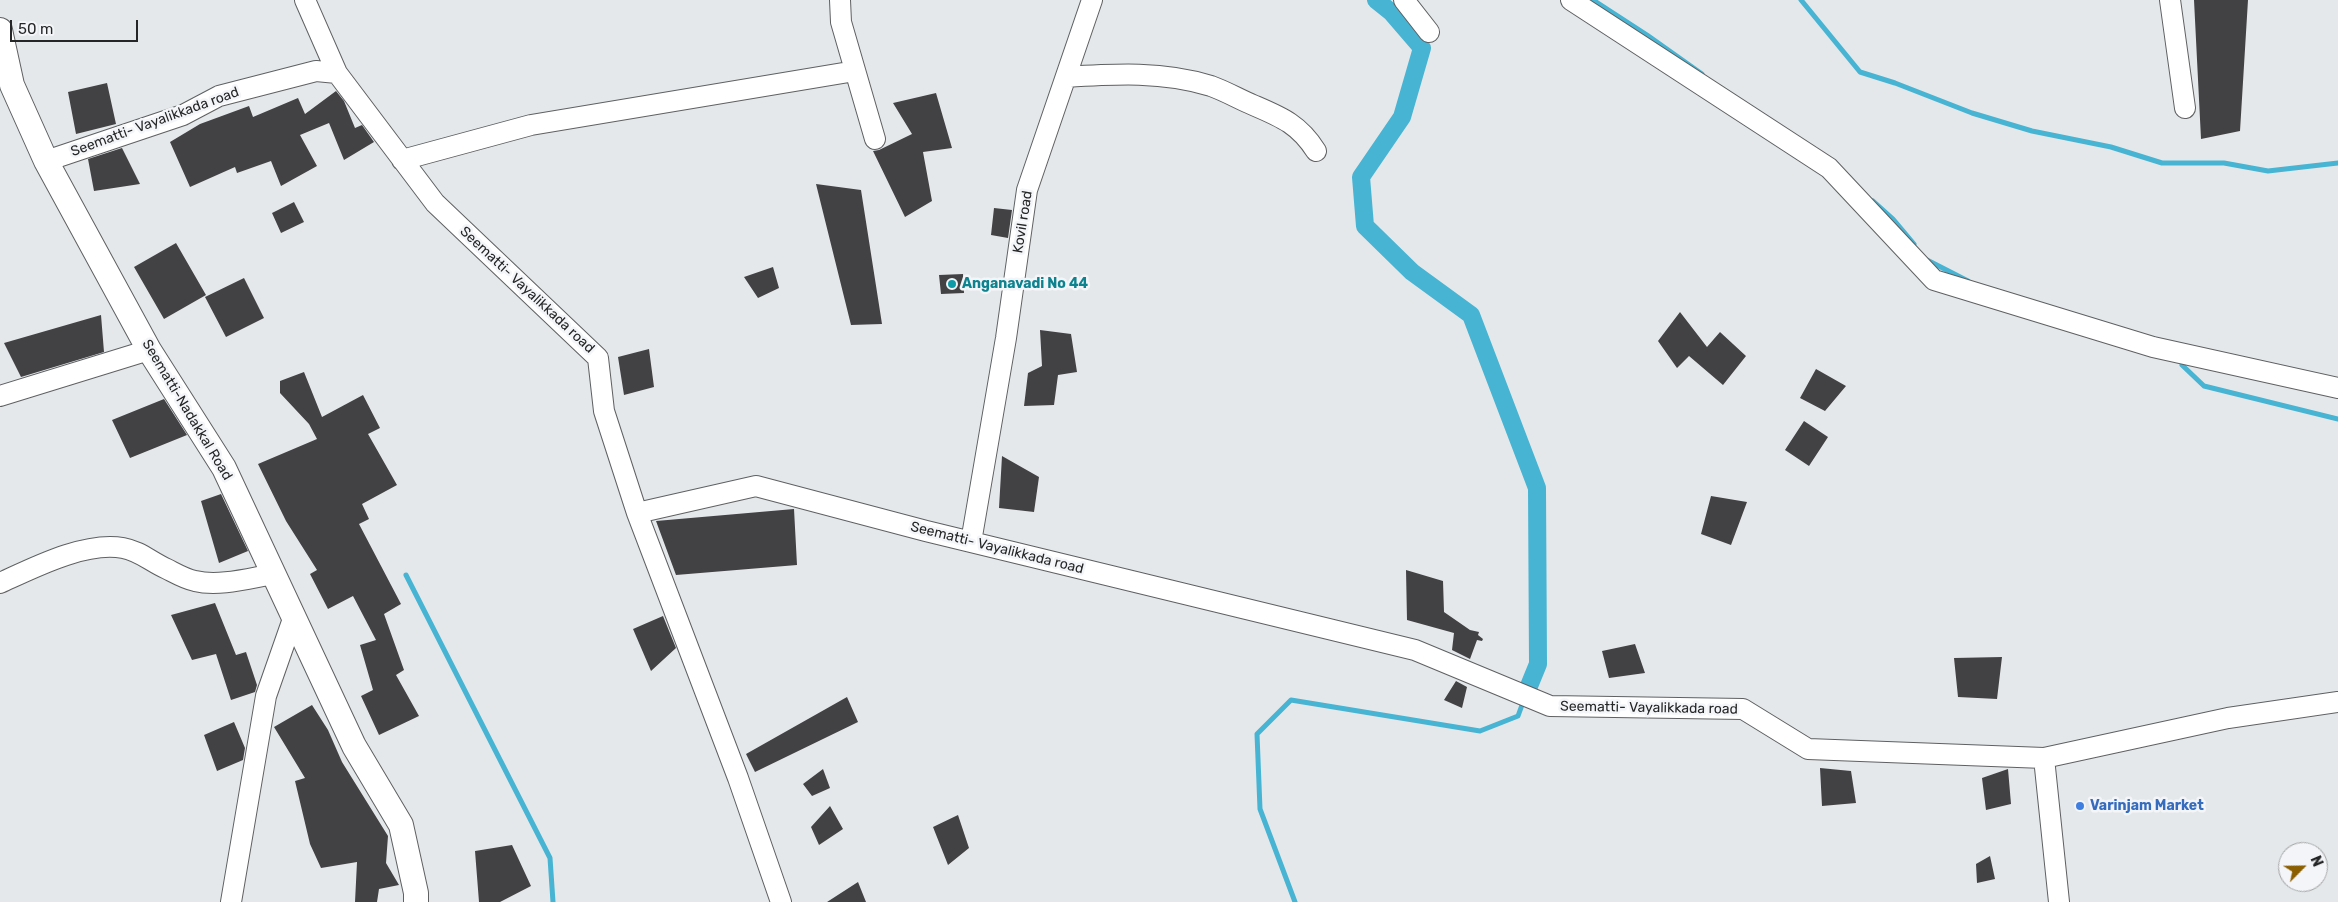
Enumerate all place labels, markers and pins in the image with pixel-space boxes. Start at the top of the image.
place label: Anganavadi No 44 [962,276,1088,292]
marker: Anganavadi No 44 [946,278,958,290]
place label: Varinjam Market [2090,798,2204,814]
marker: Varinjam Market [2074,800,2086,812]

